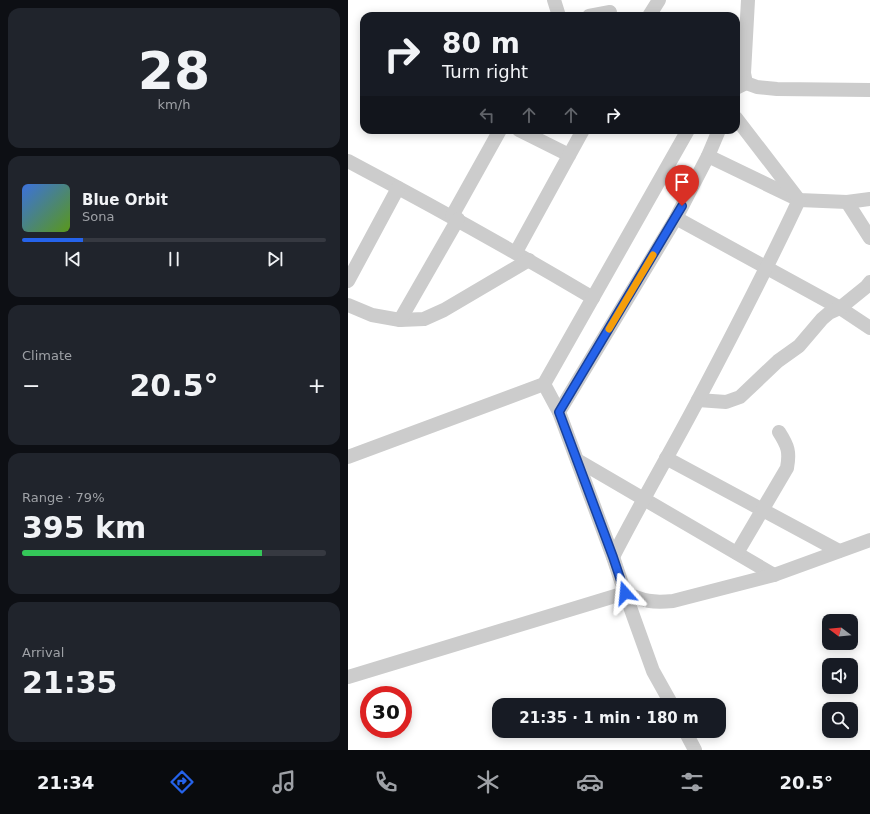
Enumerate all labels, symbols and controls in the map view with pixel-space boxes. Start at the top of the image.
text: 80 m [442,27,520,60]
icon: right [376,28,428,80]
text: 28 [138,41,210,101]
text: Turn right [442,61,528,82]
text: km/h [158,97,190,112]
icon: left [476,104,498,126]
icon: ahead [518,104,540,126]
icon: ahead [560,104,582,126]
icon: right [602,104,624,126]
pin [665,165,699,206]
icon: arrive [671,171,693,193]
text: Blue Orbit [82,191,168,209]
text: Sona [82,209,114,224]
icon: previous [62,248,84,270]
icon: pause [163,248,185,270]
icon: next [264,248,286,270]
text: Climate [22,348,72,363]
text: 20.5° [129,368,219,403]
text: − [22,373,40,398]
text: + [308,373,326,398]
text: Range · 79% [22,490,105,505]
text: 395 km [22,510,146,545]
position arrow [604,572,646,614]
north arrow [822,614,858,650]
map controls [822,614,858,738]
text: Arrival [22,645,64,660]
button: sound [822,658,858,694]
text: 21:35 [22,665,118,700]
speed limit sign: 30 [360,686,412,738]
button: search [822,702,858,738]
text: 21:35 · 1 min · 180 m [519,709,699,727]
icon: directions [168,768,196,796]
icon: music [270,768,298,796]
icon: phone [372,768,400,796]
icon: climate [474,768,502,796]
icon: car [576,768,604,796]
icon: filters [678,768,706,796]
text: 21:34 [37,772,94,793]
text: 20.5° [780,772,833,793]

